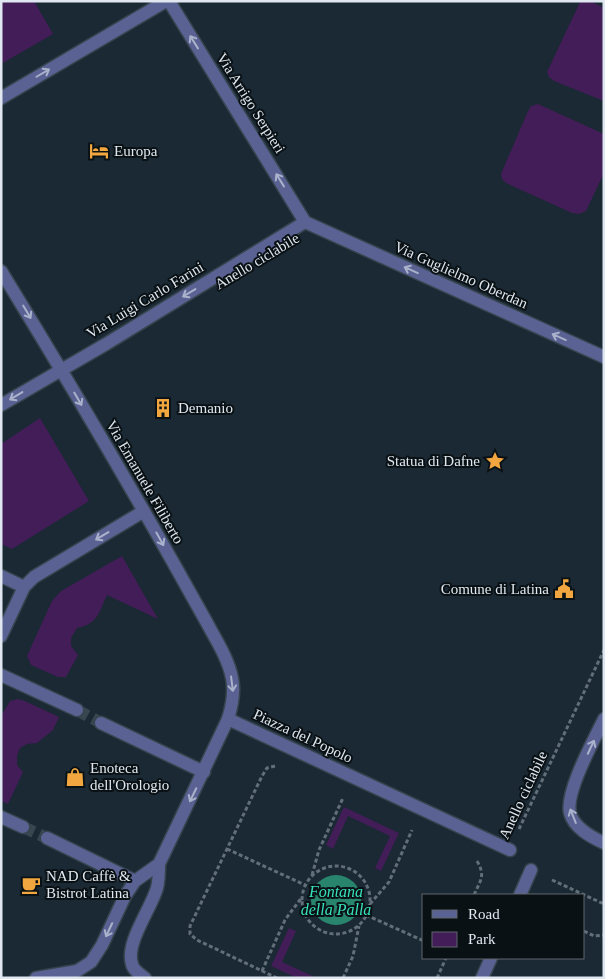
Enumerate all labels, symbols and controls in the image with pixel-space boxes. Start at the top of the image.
one-way arrow [189,35,199,49]
street label: Via Arrigo Serpieri [214,50,288,156]
one-way arrow [36,68,50,78]
hotel icon: Europa [88,140,110,162]
place label: Europa [114,143,158,159]
one-way arrow [274,174,284,188]
street label: Anello ciclabile [212,229,302,292]
street label: Via Guglielmo Oberdan [392,238,531,312]
street label: Via Luigi Carlo Farini [84,259,206,341]
one-way arrow [404,265,419,275]
one-way arrow [183,288,197,298]
one-way arrow [22,305,32,319]
one-way arrow [552,332,567,342]
one-way arrow [10,391,24,401]
one-way arrow [74,391,84,405]
building icon: Demanio [152,397,174,419]
place label: Demanio [178,400,233,416]
street label: Via Emanuele Filiberto [103,417,187,547]
place icon: Statua di Dafne [484,450,506,472]
place label: Statua di Dafne [387,453,480,469]
one-way arrow [96,531,110,541]
one-way arrow [156,531,165,546]
public building icon: Comune di Latina [553,578,575,600]
place label: Comune di Latina [441,581,549,597]
one-way arrow [227,675,237,691]
street label: Piazza del Popolo [251,706,355,766]
one-way arrow [587,740,596,755]
street label: Anello ciclabile [496,748,551,842]
place label: Enoteca dell'Orologio [90,760,169,793]
shop icon: Enoteca dell'Orologio [64,766,86,788]
one-way arrow [187,787,197,802]
one-way arrow [567,808,577,823]
place label: NAD Caffè & Bistrot Latina [46,868,131,901]
cafe icon: NAD Caffè & Bistrot Latina [20,874,42,896]
water label: Fontana della Palla [301,883,371,918]
legend [422,894,585,959]
text: Road [468,906,500,922]
one-way arrow [104,923,114,938]
text: Park [468,931,496,947]

